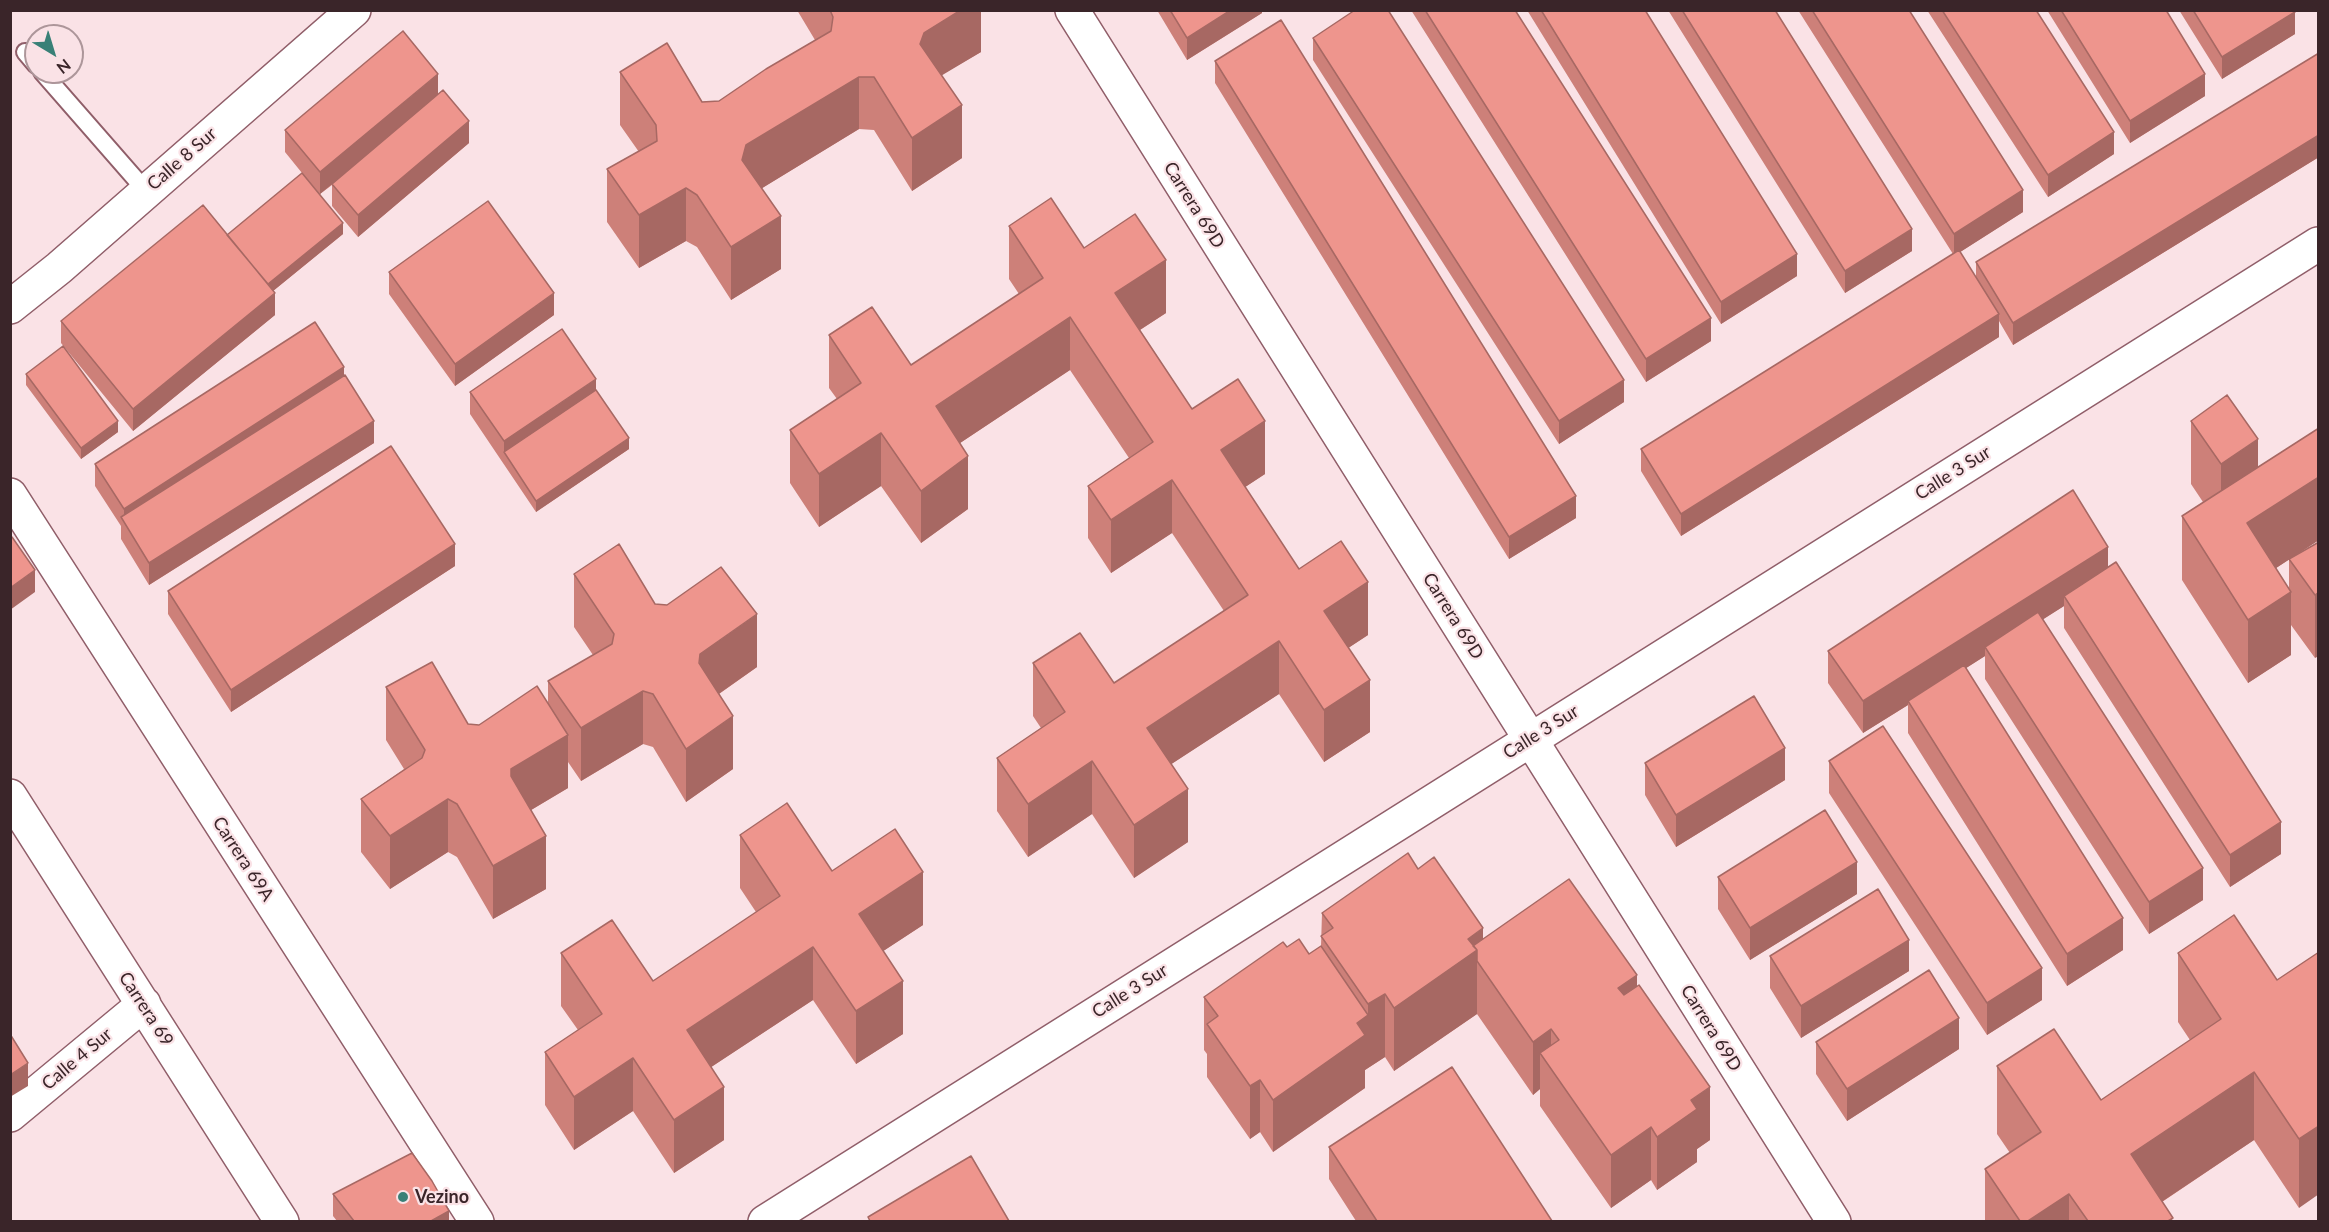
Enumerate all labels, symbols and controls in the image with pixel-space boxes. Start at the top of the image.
north arrow [24,24,84,84]
text: N [53,56,75,78]
street label: Calle 8 Sur [143,123,221,195]
street label: Carrera 69D [1159,158,1229,252]
street label: Calle 3 Sur [1911,441,1995,505]
street label: Carrera 69D [1418,569,1488,663]
street label: Calle 3 Sur [1499,700,1583,764]
street label: Carrera 69A [208,813,278,905]
street label: Calle 3 Sur [1088,959,1172,1023]
street label: Carrera 69 [114,968,178,1050]
street label: Carrera 69D [1676,981,1746,1075]
street label: Calle 4 Sur [38,1023,116,1095]
place label: Vezino [415,1186,469,1208]
marker: Vezino [396,1190,410,1204]

